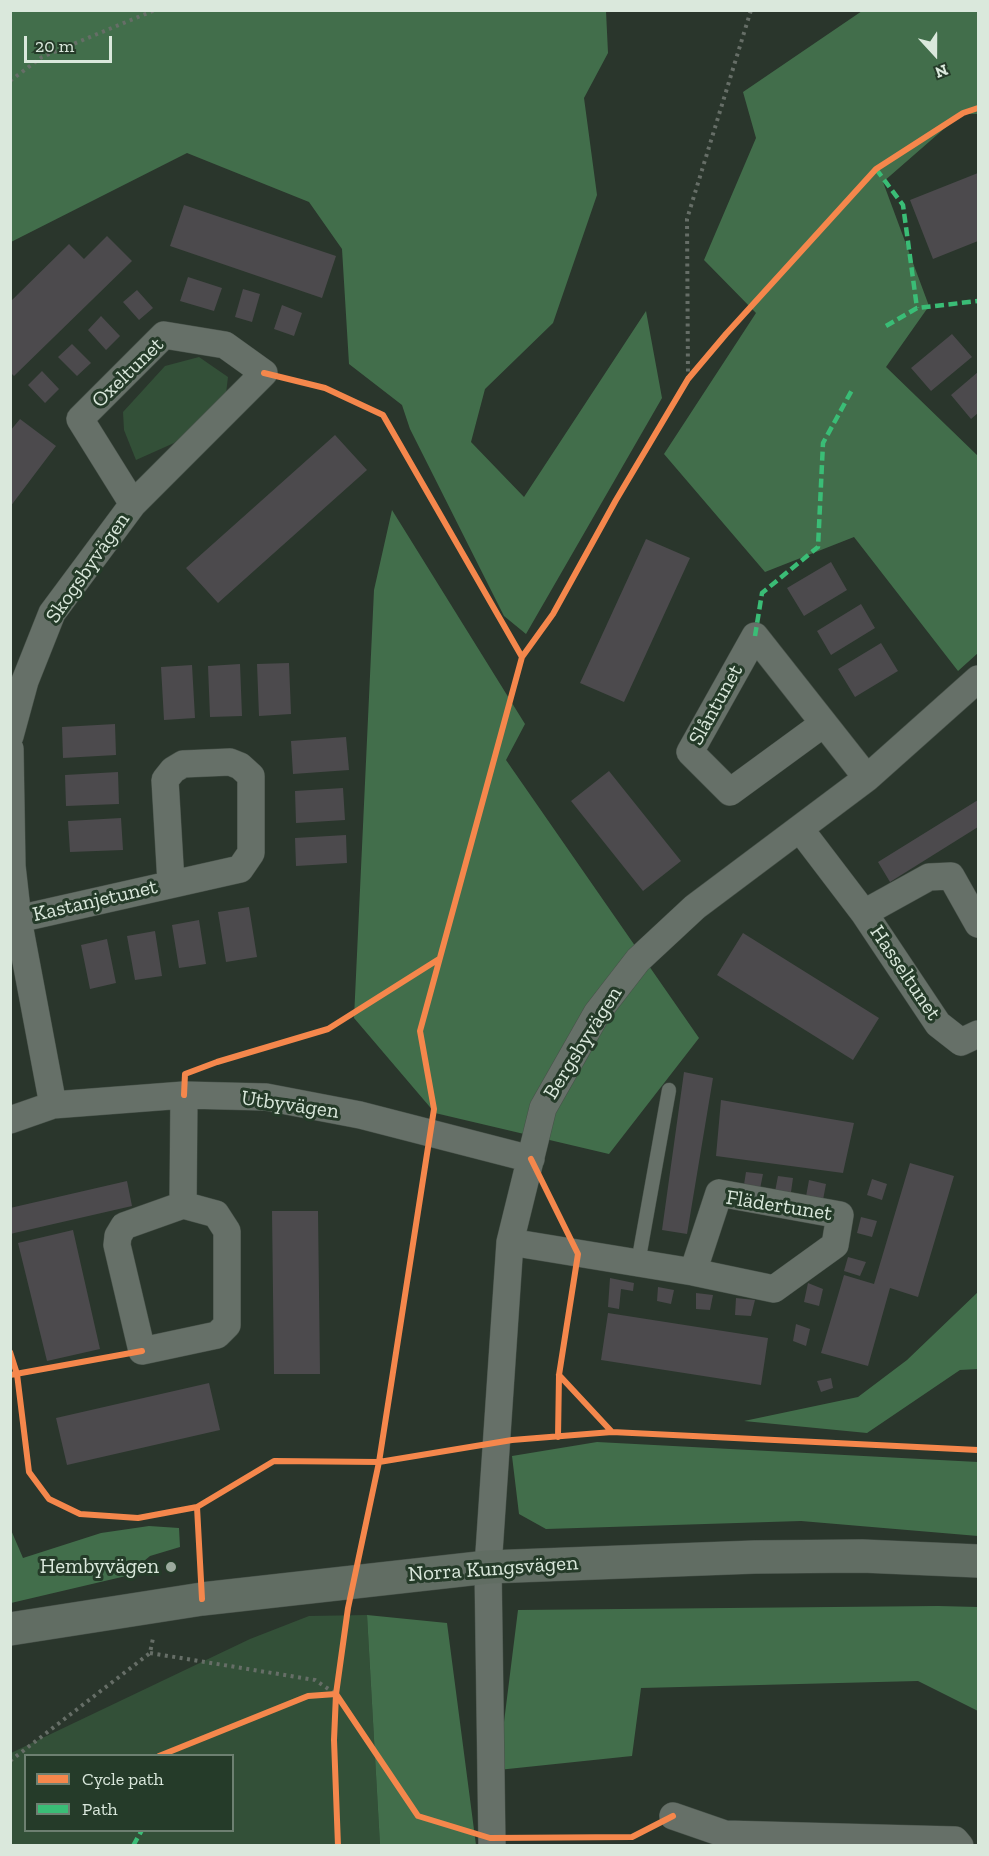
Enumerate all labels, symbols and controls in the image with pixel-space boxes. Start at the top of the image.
scale bar [27,24,116,62]
north arrow [905,24,965,84]
text: 20 m [35,35,74,57]
text: N [933,60,951,82]
street label: Oxeltunet [87,333,169,413]
street label: Skogsbyvägen [41,508,135,628]
street label: Slåntunet [684,660,748,750]
street label: Kastanjetunet [30,874,160,928]
street label: Hasseltunet [864,921,946,1025]
street label: Bergsbyvägen [538,982,628,1104]
street label: Utbyvägen [239,1086,341,1124]
street label: Flädertunet [724,1185,834,1227]
street label: Norra Kungsvägen [407,1550,579,1588]
place label: Hembyvägen [40,1554,159,1580]
marker: Hembyvägen [164,1560,178,1574]
legend [24,1754,234,1832]
text: Cycle path [82,1768,164,1790]
text: Path [82,1798,118,1820]

